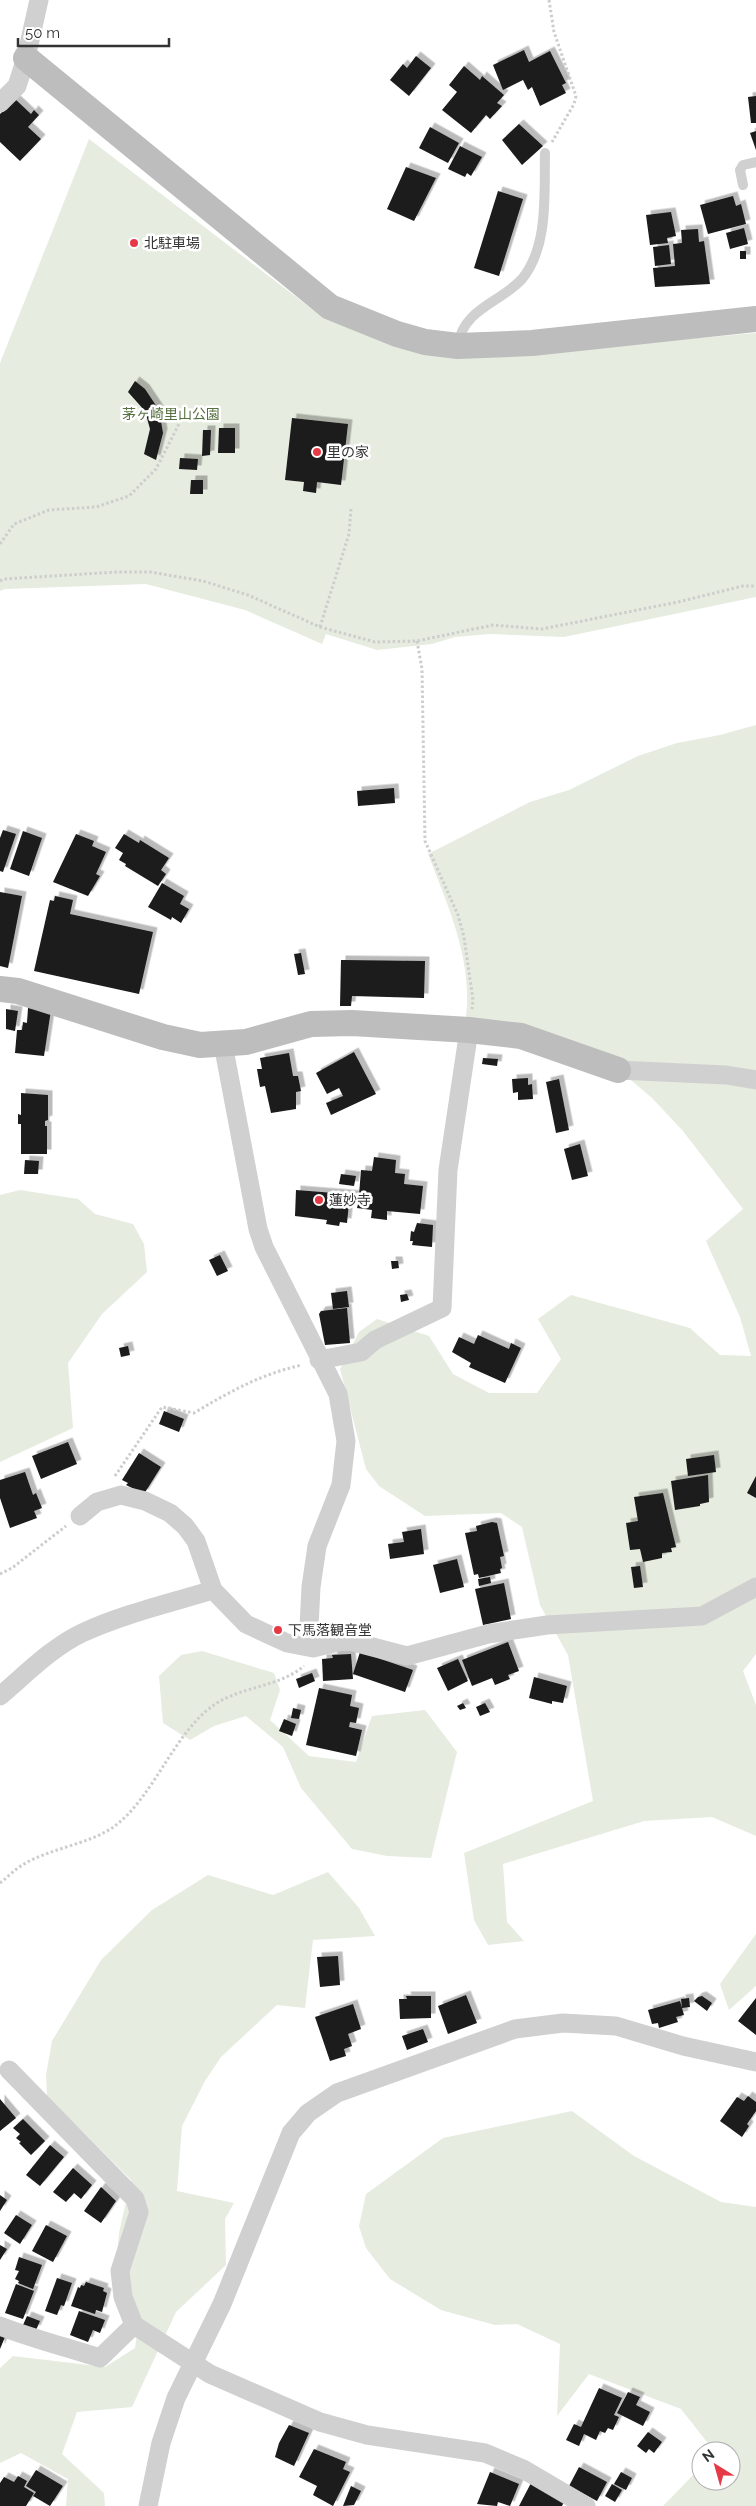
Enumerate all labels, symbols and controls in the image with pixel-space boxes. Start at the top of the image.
scale bar [18,15,169,47]
text: 50 m [25,24,60,42]
place label: 北駐車場 [144,235,200,251]
marker: 北駐車場 [128,237,140,249]
park label: 茅ヶ崎里山公園 [122,406,220,422]
place label: 里の家 [327,444,369,460]
marker: 里の家 [311,446,323,458]
place label: 蓮妙寺 [329,1192,371,1208]
marker: 蓮妙寺 [313,1194,325,1206]
place label: 下馬落観音堂 [288,1622,372,1638]
marker: 下馬落観音堂 [272,1624,284,1636]
north arrow [691,2441,741,2491]
text: N [699,2446,717,2465]

